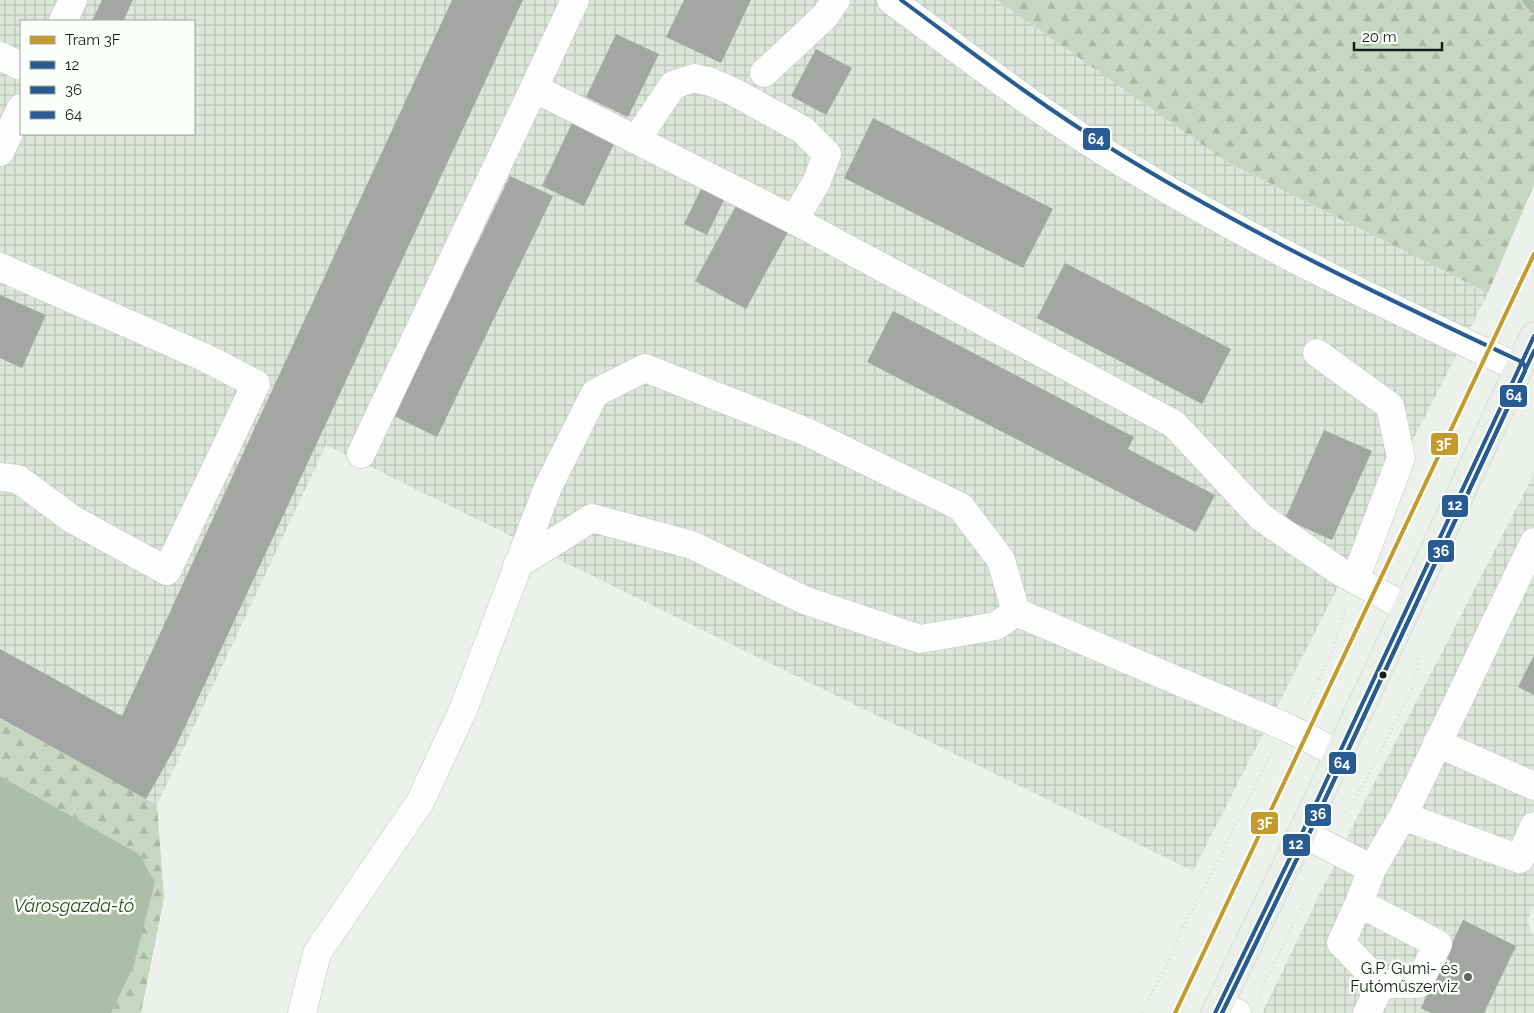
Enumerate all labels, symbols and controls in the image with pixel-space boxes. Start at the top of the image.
legend [20,20,195,135]
scale bar [1354,20,1442,52]
text: 20 m [1362,28,1397,46]
text: Tram 3F [65,31,121,49]
text: 12 [65,56,79,74]
text: 36 [65,81,82,99]
text: 64 [65,106,82,124]
line badge: 64 [1082,127,1111,151]
text: 64 [1088,131,1104,147]
line badge: 64 [1499,384,1528,408]
text: 64 [1506,387,1522,403]
line badge: 3F [1430,432,1459,456]
text: 3F [1436,436,1452,452]
line badge: 12 [1441,494,1469,518]
text: 12 [1448,497,1463,513]
line badge: 36 [1427,539,1455,563]
text: 36 [1433,543,1449,559]
unlabelled marker [1378,670,1388,680]
line badge: 64 [1328,751,1357,775]
text: 64 [1334,755,1350,771]
line badge: 36 [1304,803,1332,827]
text: 36 [1310,806,1326,822]
line badge: 3F [1250,811,1279,835]
text: 3F [1257,815,1273,831]
line badge: 12 [1282,833,1311,857]
text: 12 [1289,836,1304,852]
water label: Városgazda-tó [14,895,134,916]
place label: G.P. Gumi- és Futóműszerviz [1350,959,1458,996]
marker: G.P. Gumi- és Futóműszerviz [1462,971,1474,983]

